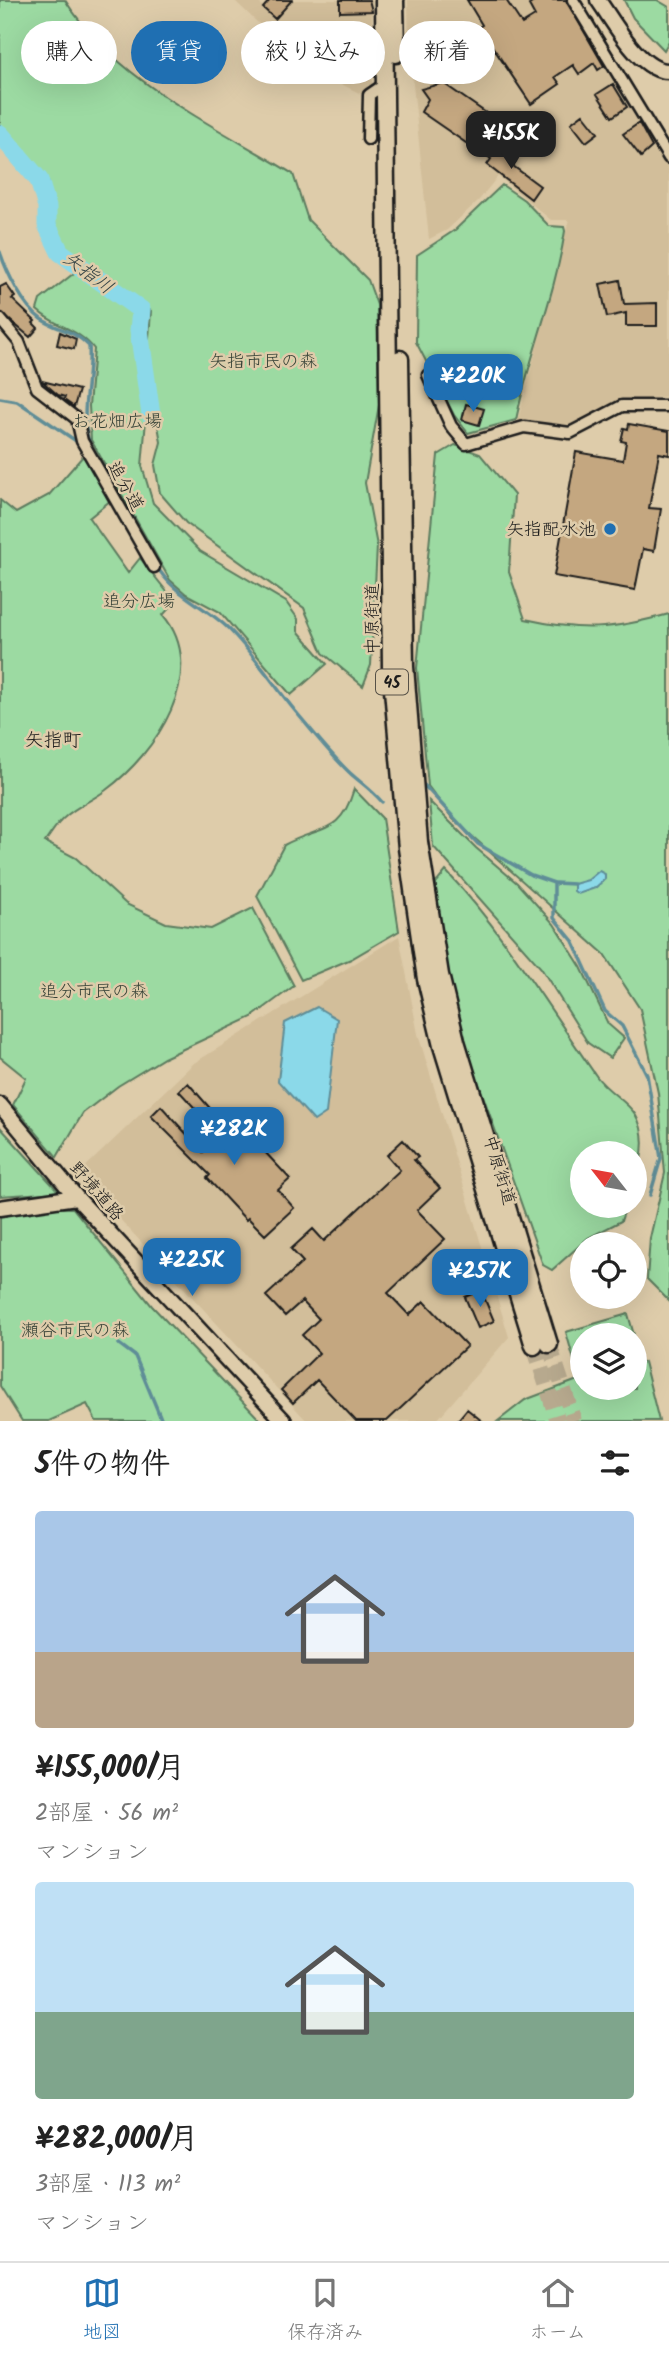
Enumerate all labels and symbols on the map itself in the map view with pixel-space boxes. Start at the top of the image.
pin: ¥155K [462,111,560,171]
water label: 矢指川 [56,244,120,303]
park label: 矢指市民の森 [209,348,317,377]
pin: ¥220K [424,354,522,414]
park label: お花畑広場 [72,408,162,437]
street label: 追分道 [99,456,151,517]
place label: 矢指配水池 [506,516,596,545]
marker: 矢指配水池 [602,521,618,537]
street label: 中原街道 [359,583,388,655]
park label: 追分広場 [103,588,175,617]
road number: 45 [376,670,408,694]
district label: 矢指町 [24,726,82,756]
park label: 追分市民の森 [40,978,148,1007]
pin: ¥282K [185,1108,283,1167]
street label: 中原街道 [474,1132,523,1209]
north arrow [570,1141,648,1218]
street label: 野境道路 [61,1155,130,1229]
pin: ¥225K [143,1238,241,1298]
pin: ¥257K [431,1250,529,1309]
park label: 瀬谷市民の森 [21,1317,129,1346]

